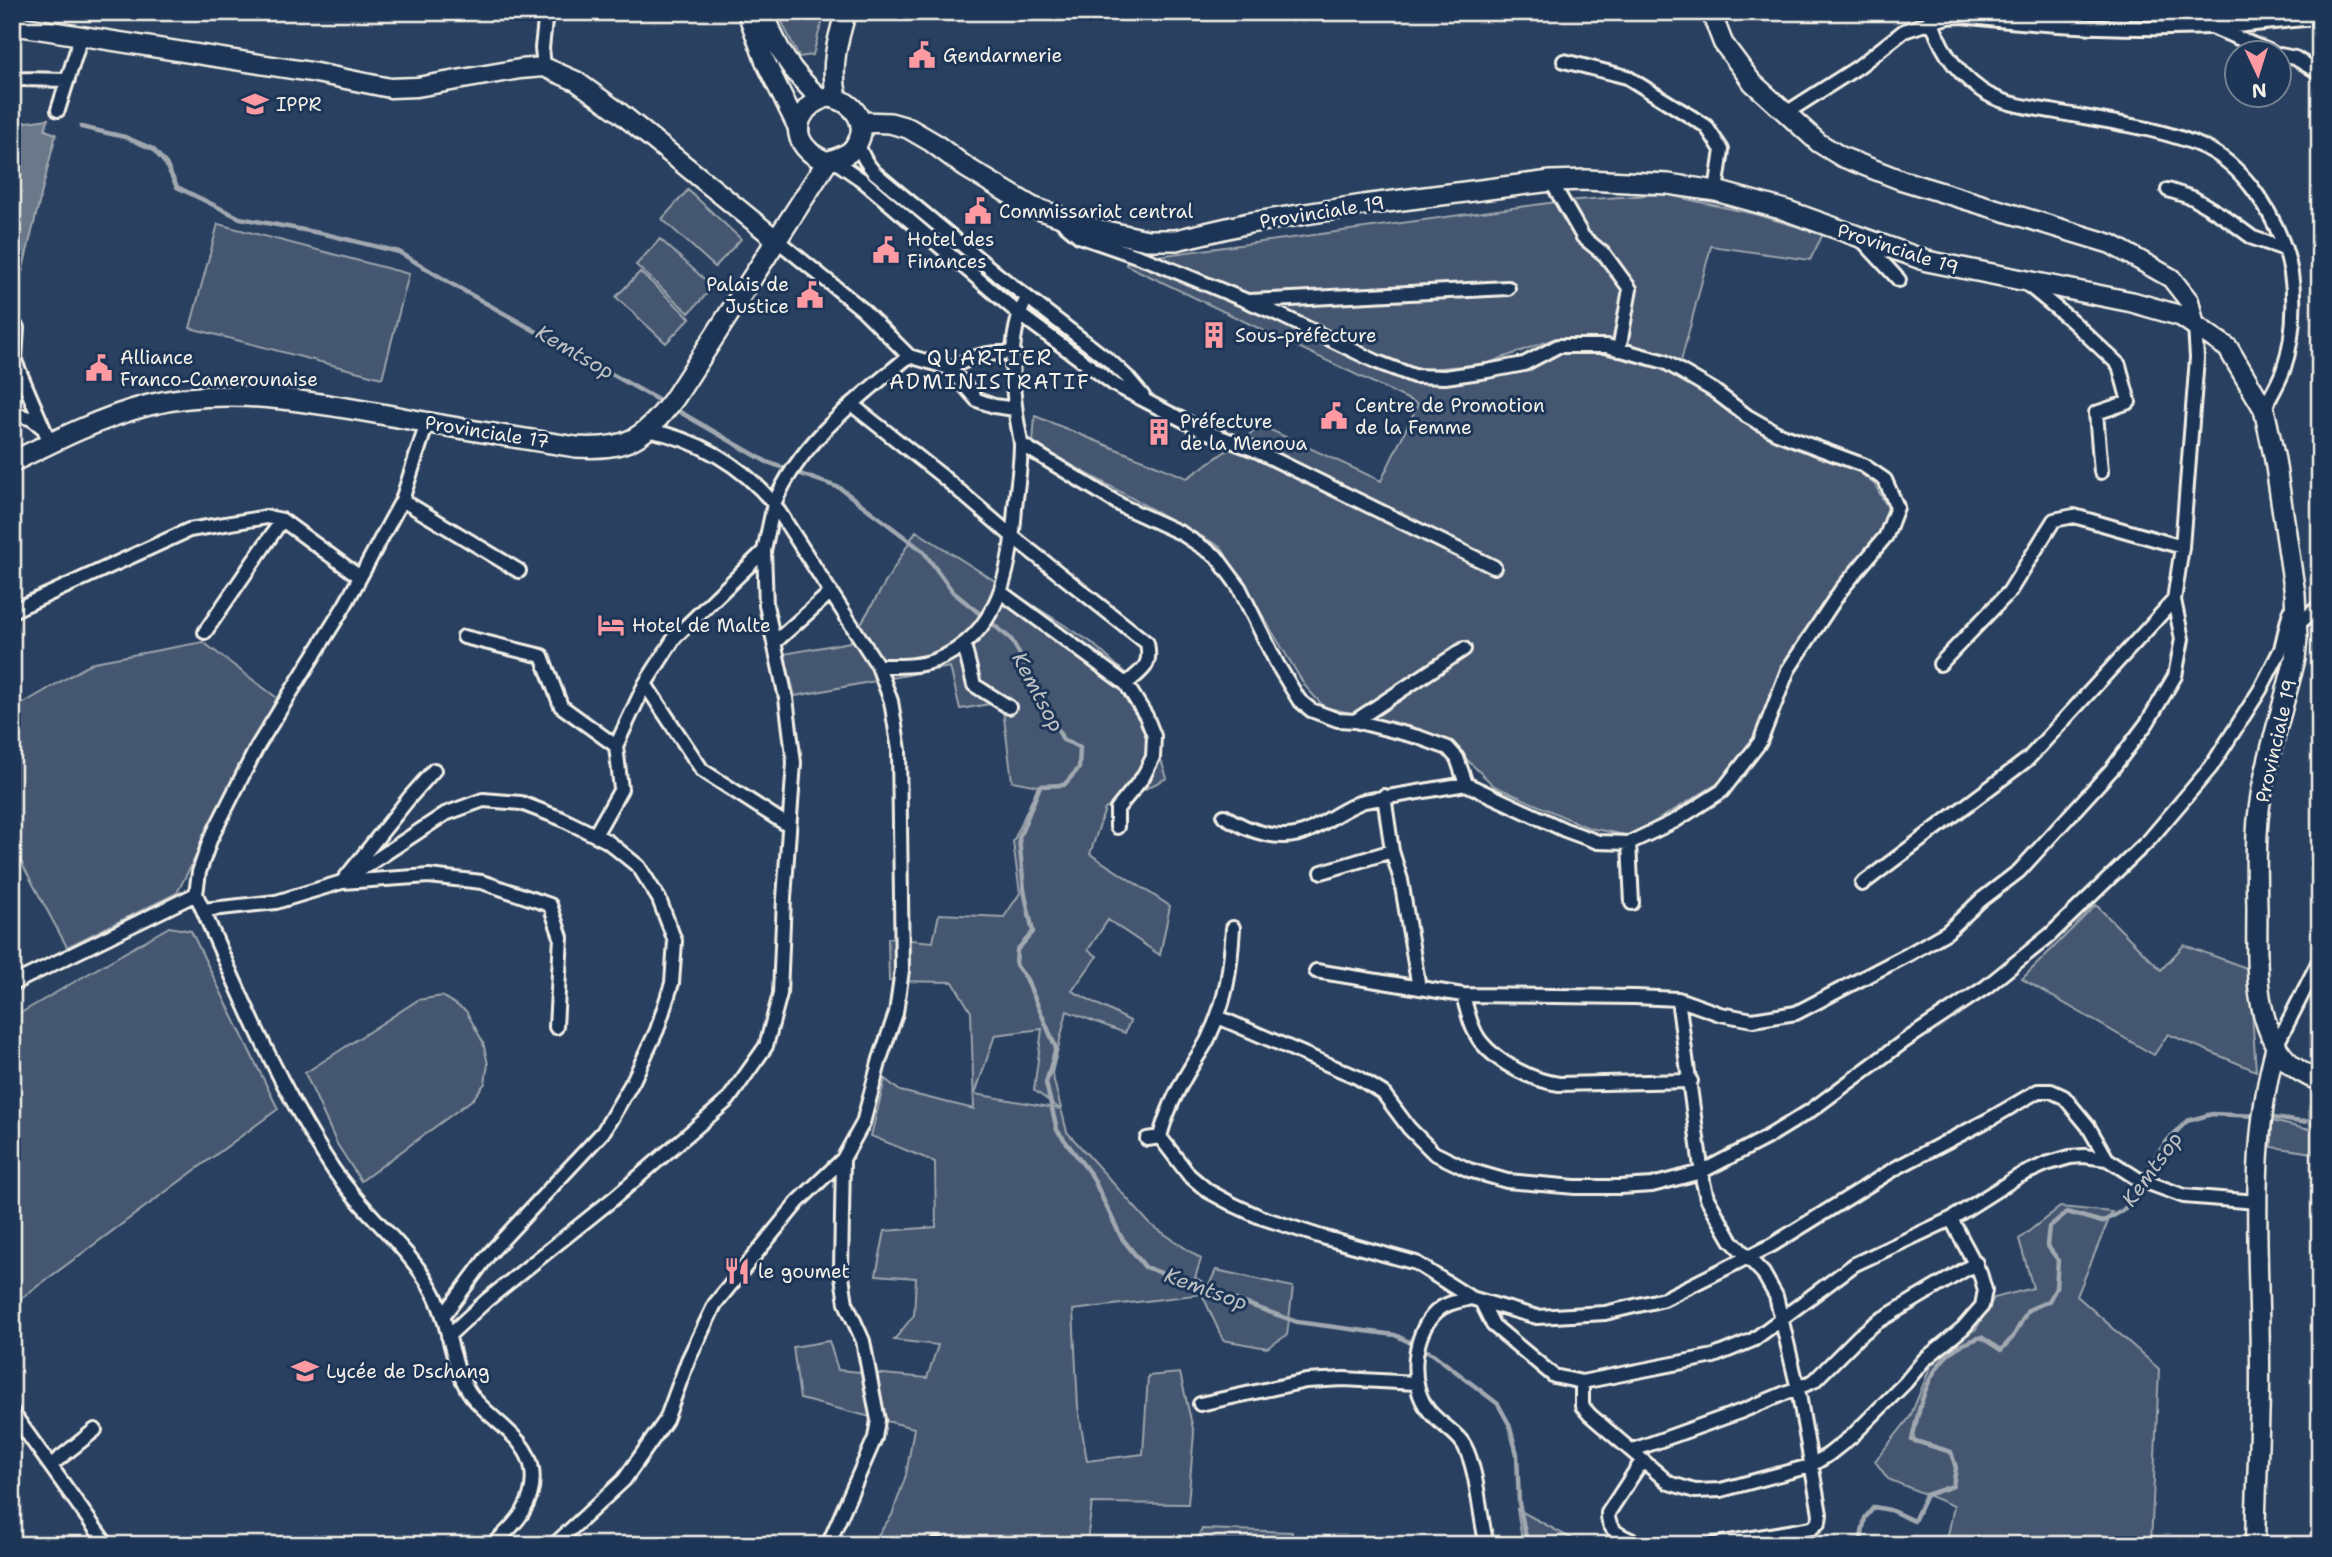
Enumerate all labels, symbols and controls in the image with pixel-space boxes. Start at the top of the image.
north arrow [2224,38,2294,108]
public building icon: Gendarmerie [907,40,937,70]
place label: Gendarmerie [943,43,1062,68]
text: N [2251,77,2268,103]
school or university icon: IPPR [240,89,270,119]
place label: IPPR [276,92,322,117]
street label: Provinciale 19 [1258,190,1386,234]
public building icon: Commissariat central [963,196,993,226]
place label: Commissariat central [999,199,1194,224]
street label: Provinciale 19 [1834,218,1962,280]
place label: Hotel des Finances [907,227,994,274]
public building icon: Hotel des Finances [871,235,901,265]
place label: Palais de Justice [706,272,789,319]
public building icon: Palais de Justice [795,280,825,310]
water label: Kemtsop [530,318,620,386]
building icon: Sous-préfecture [1199,320,1229,350]
place label: Sous-préfecture [1235,323,1377,348]
district label: QUARTIER ADMINISTRATIF [889,344,1091,396]
place label: Alliance Franco-Camerounaise [120,345,318,392]
public building icon: Alliance Franco-Camerounaise [84,353,114,383]
place label: Centre de Promotion de la Femme [1355,393,1545,440]
public building icon: Centre de Promotion de la Femme [1319,401,1349,431]
place label: Préfecture de la Menoua [1180,409,1308,456]
street label: Provinciale 17 [423,410,551,454]
building icon: Préfecture de la Menoua [1144,417,1174,447]
hotel icon: Hotel de Malte [596,610,626,640]
place label: Hotel de Malte [632,613,771,638]
water label: Kemtsop [1005,647,1071,737]
street label: Provinciale 19 [2250,677,2302,805]
water label: Kemtsop [2115,1126,2189,1212]
restaurant icon: le goumet [722,1256,752,1286]
place label: le goumet [758,1259,850,1284]
water label: Kemtsop [1161,1261,1251,1317]
school or university icon: Lycée de Dschang [290,1356,320,1386]
place label: Lycée de Dschang [326,1359,490,1384]

